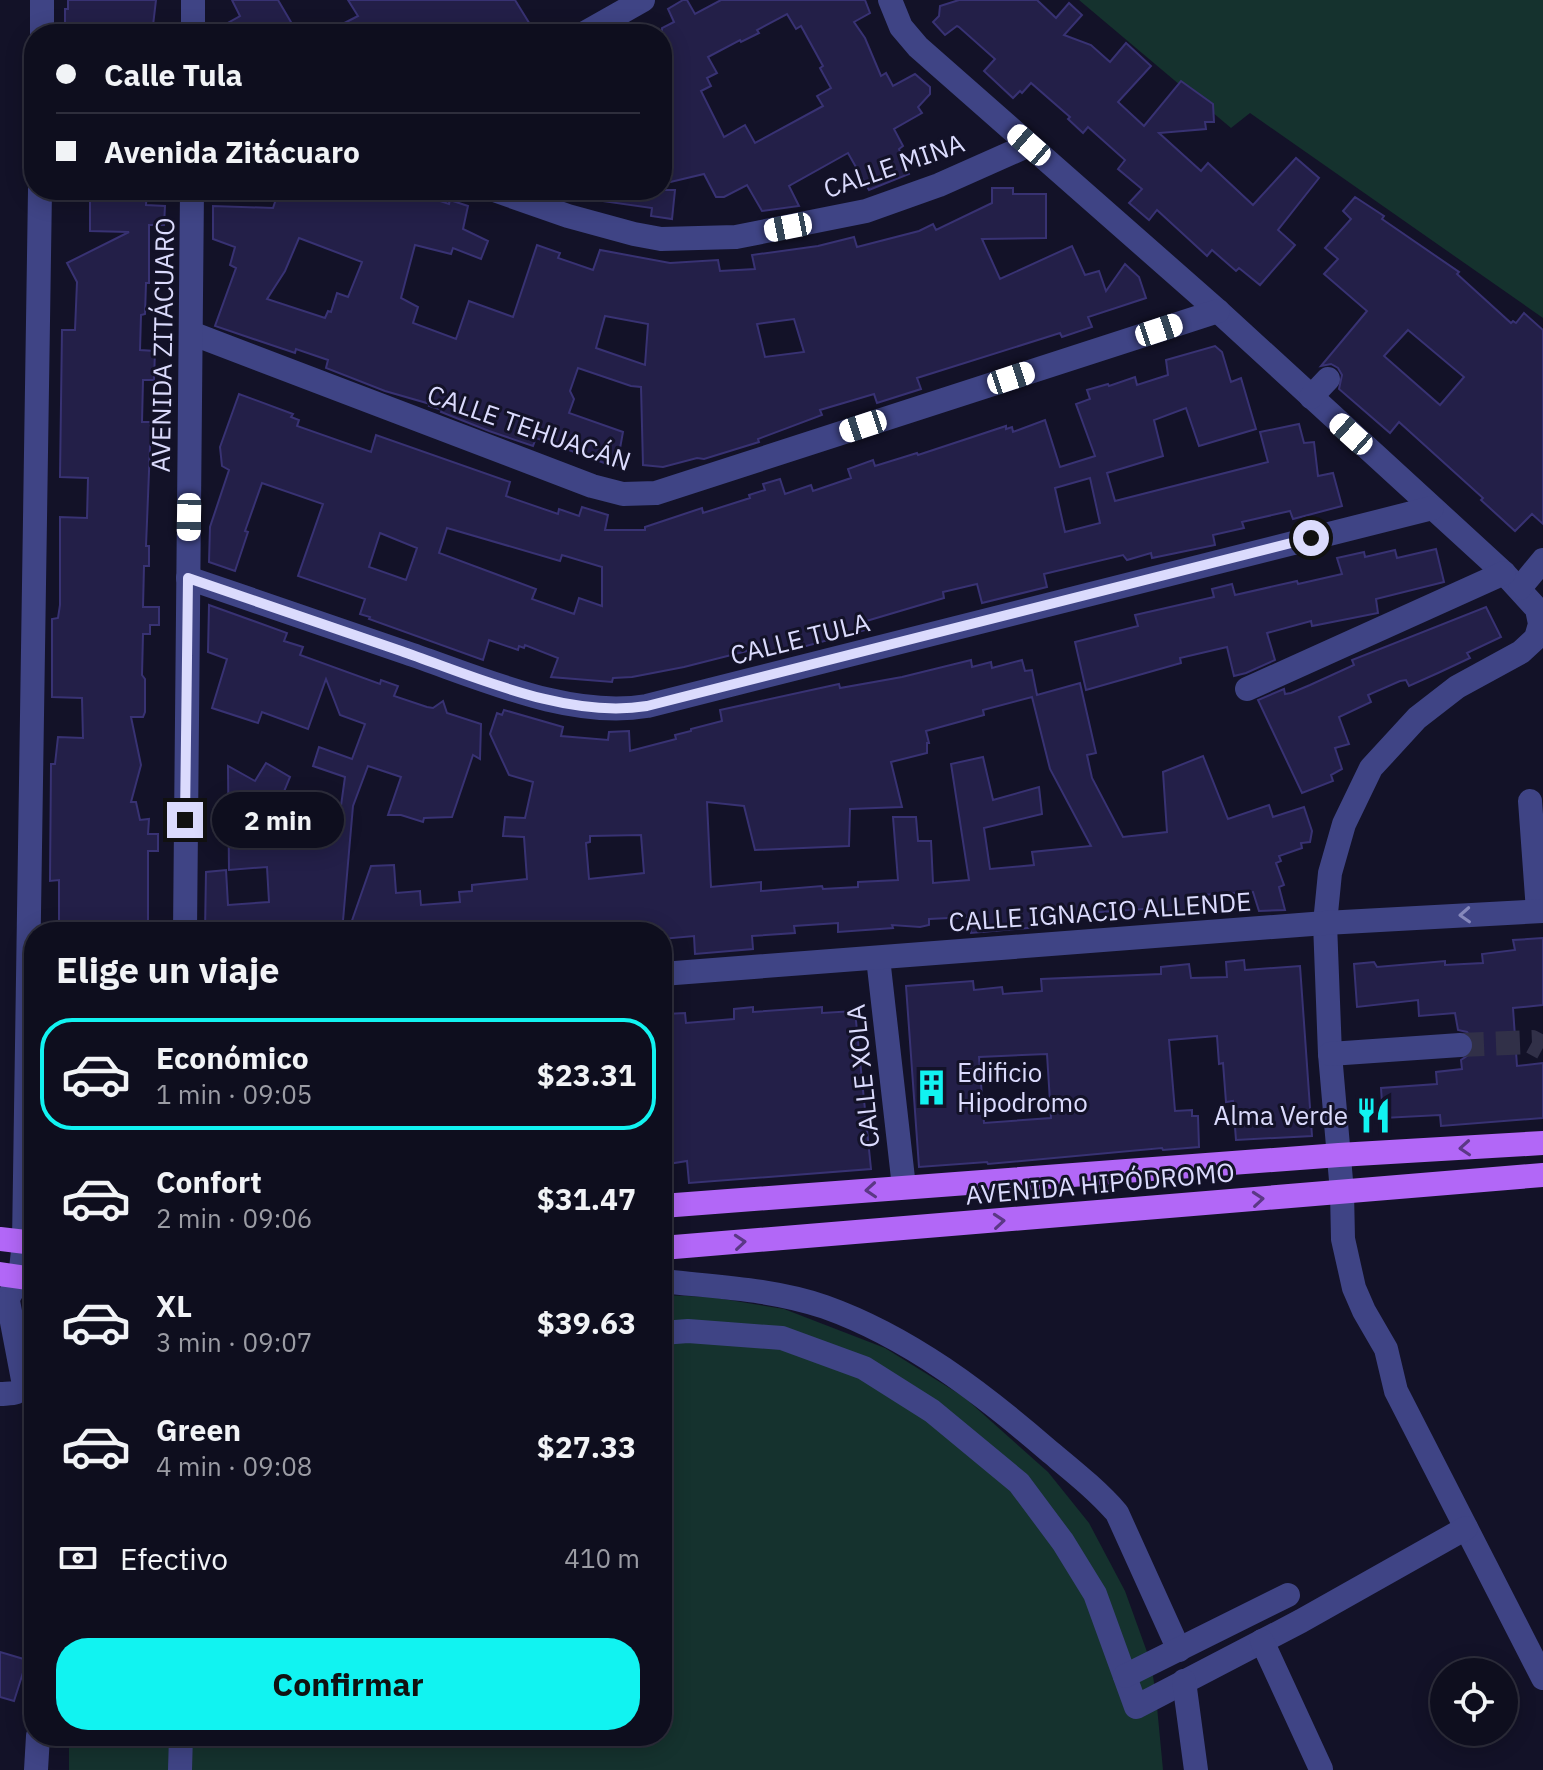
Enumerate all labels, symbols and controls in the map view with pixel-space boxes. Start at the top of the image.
text: Calle Tula [104,55,243,94]
car [1003,120,1055,170]
street label: CALLE MINA [819,125,969,205]
text: Avenida Zitácuaro [104,132,360,171]
car [762,211,814,243]
street label: AVENIDA ZITÁCUARO [143,217,181,473]
car [1132,311,1186,349]
car [984,359,1038,397]
street label: CALLE TEHUACÁN [423,376,636,478]
car [836,407,890,445]
car [1325,409,1377,459]
car [177,493,201,541]
route start [1293,520,1329,556]
street label: CALLE TULA [726,604,873,672]
callout: 2 min [213,792,345,848]
route end [167,802,203,838]
text: 2 min [244,803,312,837]
street label: CALLE IGNACIO ALLENDE [947,883,1252,939]
one-way arrow [1458,906,1471,923]
text: Elige un viaje [56,946,280,993]
street label: CALLE XOLA [838,1002,886,1150]
icon: car [60,1038,132,1110]
text: Económico [156,1038,309,1077]
text: $23.31 [537,1055,636,1094]
place label: Edificio Hipodromo [957,1055,1088,1119]
building icon: Edificio Hipodromo [912,1069,950,1107]
text: 1 min · 09:05 [156,1077,312,1111]
restaurant icon: Alma Verde [1355,1097,1393,1135]
place label: Alma Verde [1213,1098,1348,1132]
one-way arrow [1458,1139,1471,1156]
street label: AVENIDA HIPÓDROMO [964,1154,1236,1212]
icon: car [60,1162,132,1234]
text: Confort [156,1162,262,1201]
text: $31.47 [537,1179,636,1218]
one-way arrow [864,1181,877,1198]
one-way arrow [1252,1191,1265,1208]
text: 2 min · 09:06 [156,1201,312,1235]
one-way arrow [993,1212,1006,1229]
one-way arrow [734,1233,747,1250]
icon: car [60,1286,132,1358]
text: XL [156,1286,192,1325]
text: $39.63 [537,1303,636,1342]
text: 3 min · 09:07 [156,1325,312,1359]
icon: car [60,1410,132,1482]
text: Green [156,1410,241,1449]
text: $27.33 [537,1427,636,1466]
text: 4 min · 09:08 [156,1449,312,1483]
icon: cash [56,1536,100,1580]
text: Efectivo [120,1539,228,1578]
text: 410 m [564,1541,640,1575]
button: Confirmar [56,1638,640,1730]
map controls [1430,1658,1518,1746]
button: locate [1430,1658,1518,1746]

